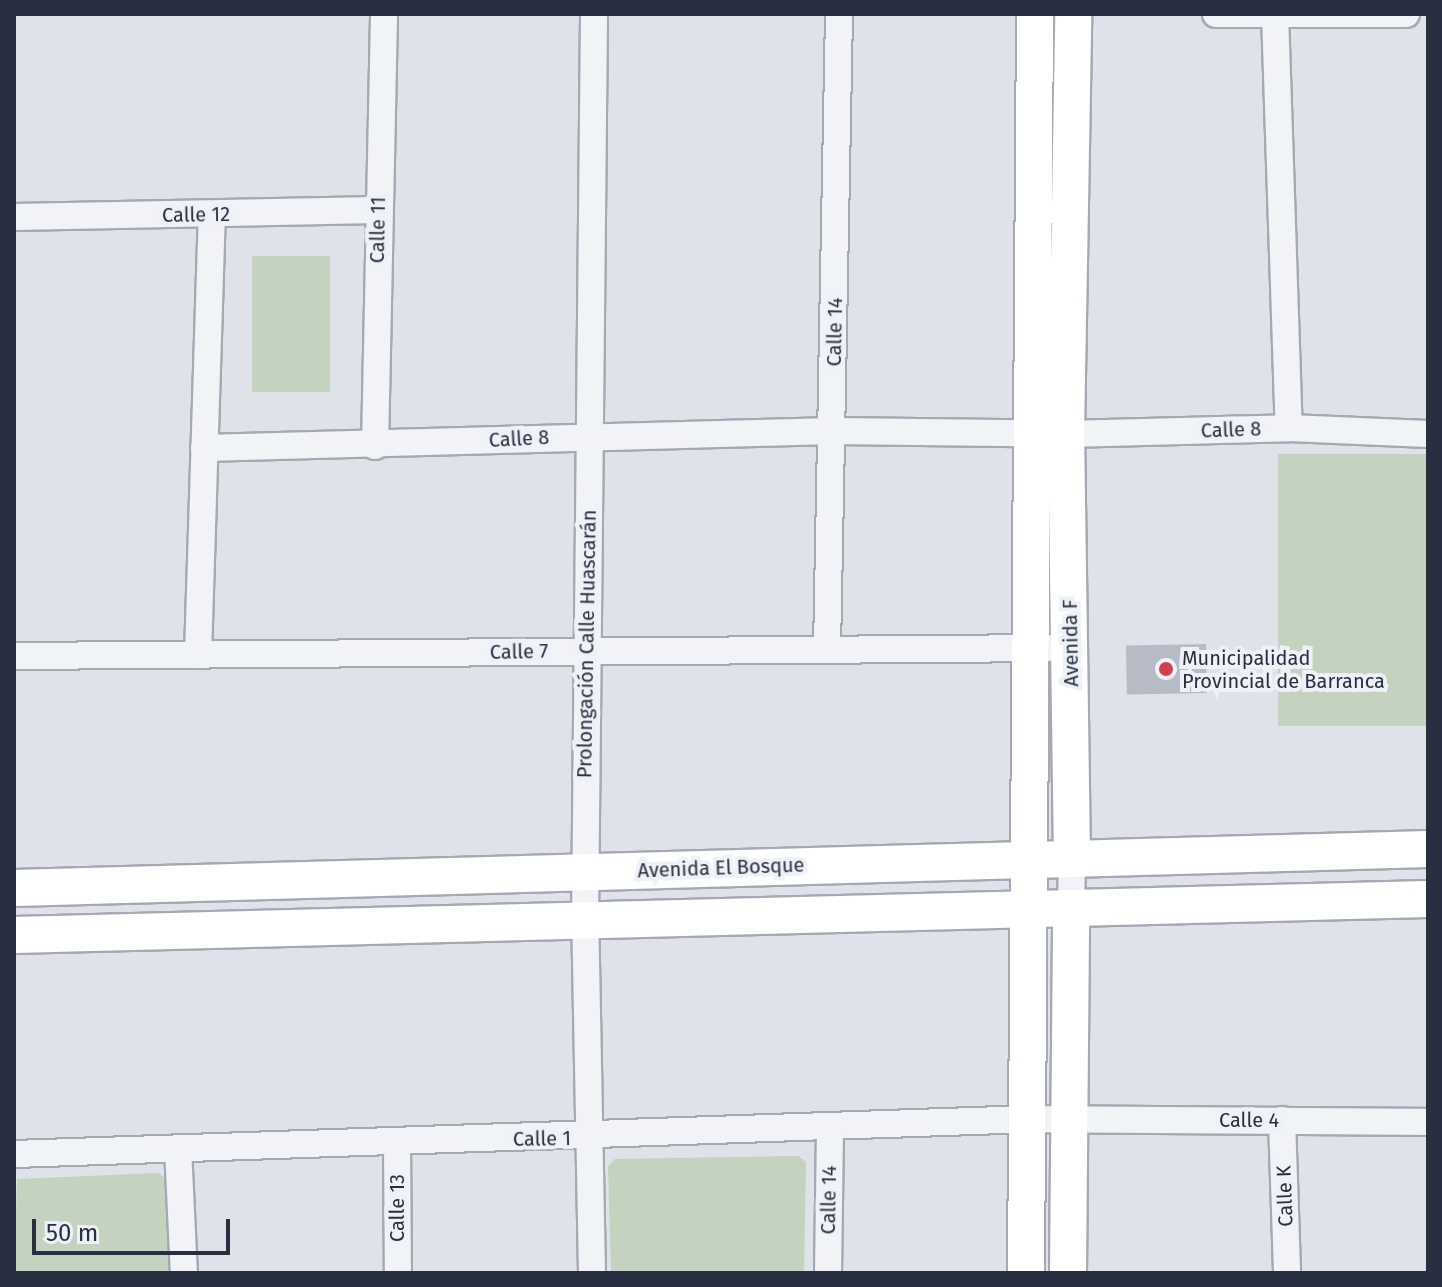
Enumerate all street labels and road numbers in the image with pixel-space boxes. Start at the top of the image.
street label: Calle 11 [365,197,391,263]
street label: Calle 12 [162,202,230,228]
street label: Calle 14 [822,297,848,367]
street label: Calle 8 [1200,417,1262,443]
street label: Calle 8 [488,425,550,453]
street label: Prolongación Calle Huascarán [573,510,601,778]
street label: Avenida F [1058,599,1084,687]
street label: Calle 7 [490,639,548,665]
street label: Avenida El Bosque [637,853,805,883]
street label: Calle 4 [1219,1108,1279,1132]
street label: Calle 1 [513,1126,571,1152]
street label: Calle 14 [816,1165,842,1235]
street label: Calle K [1272,1165,1298,1227]
street label: Calle 13 [385,1174,409,1242]

